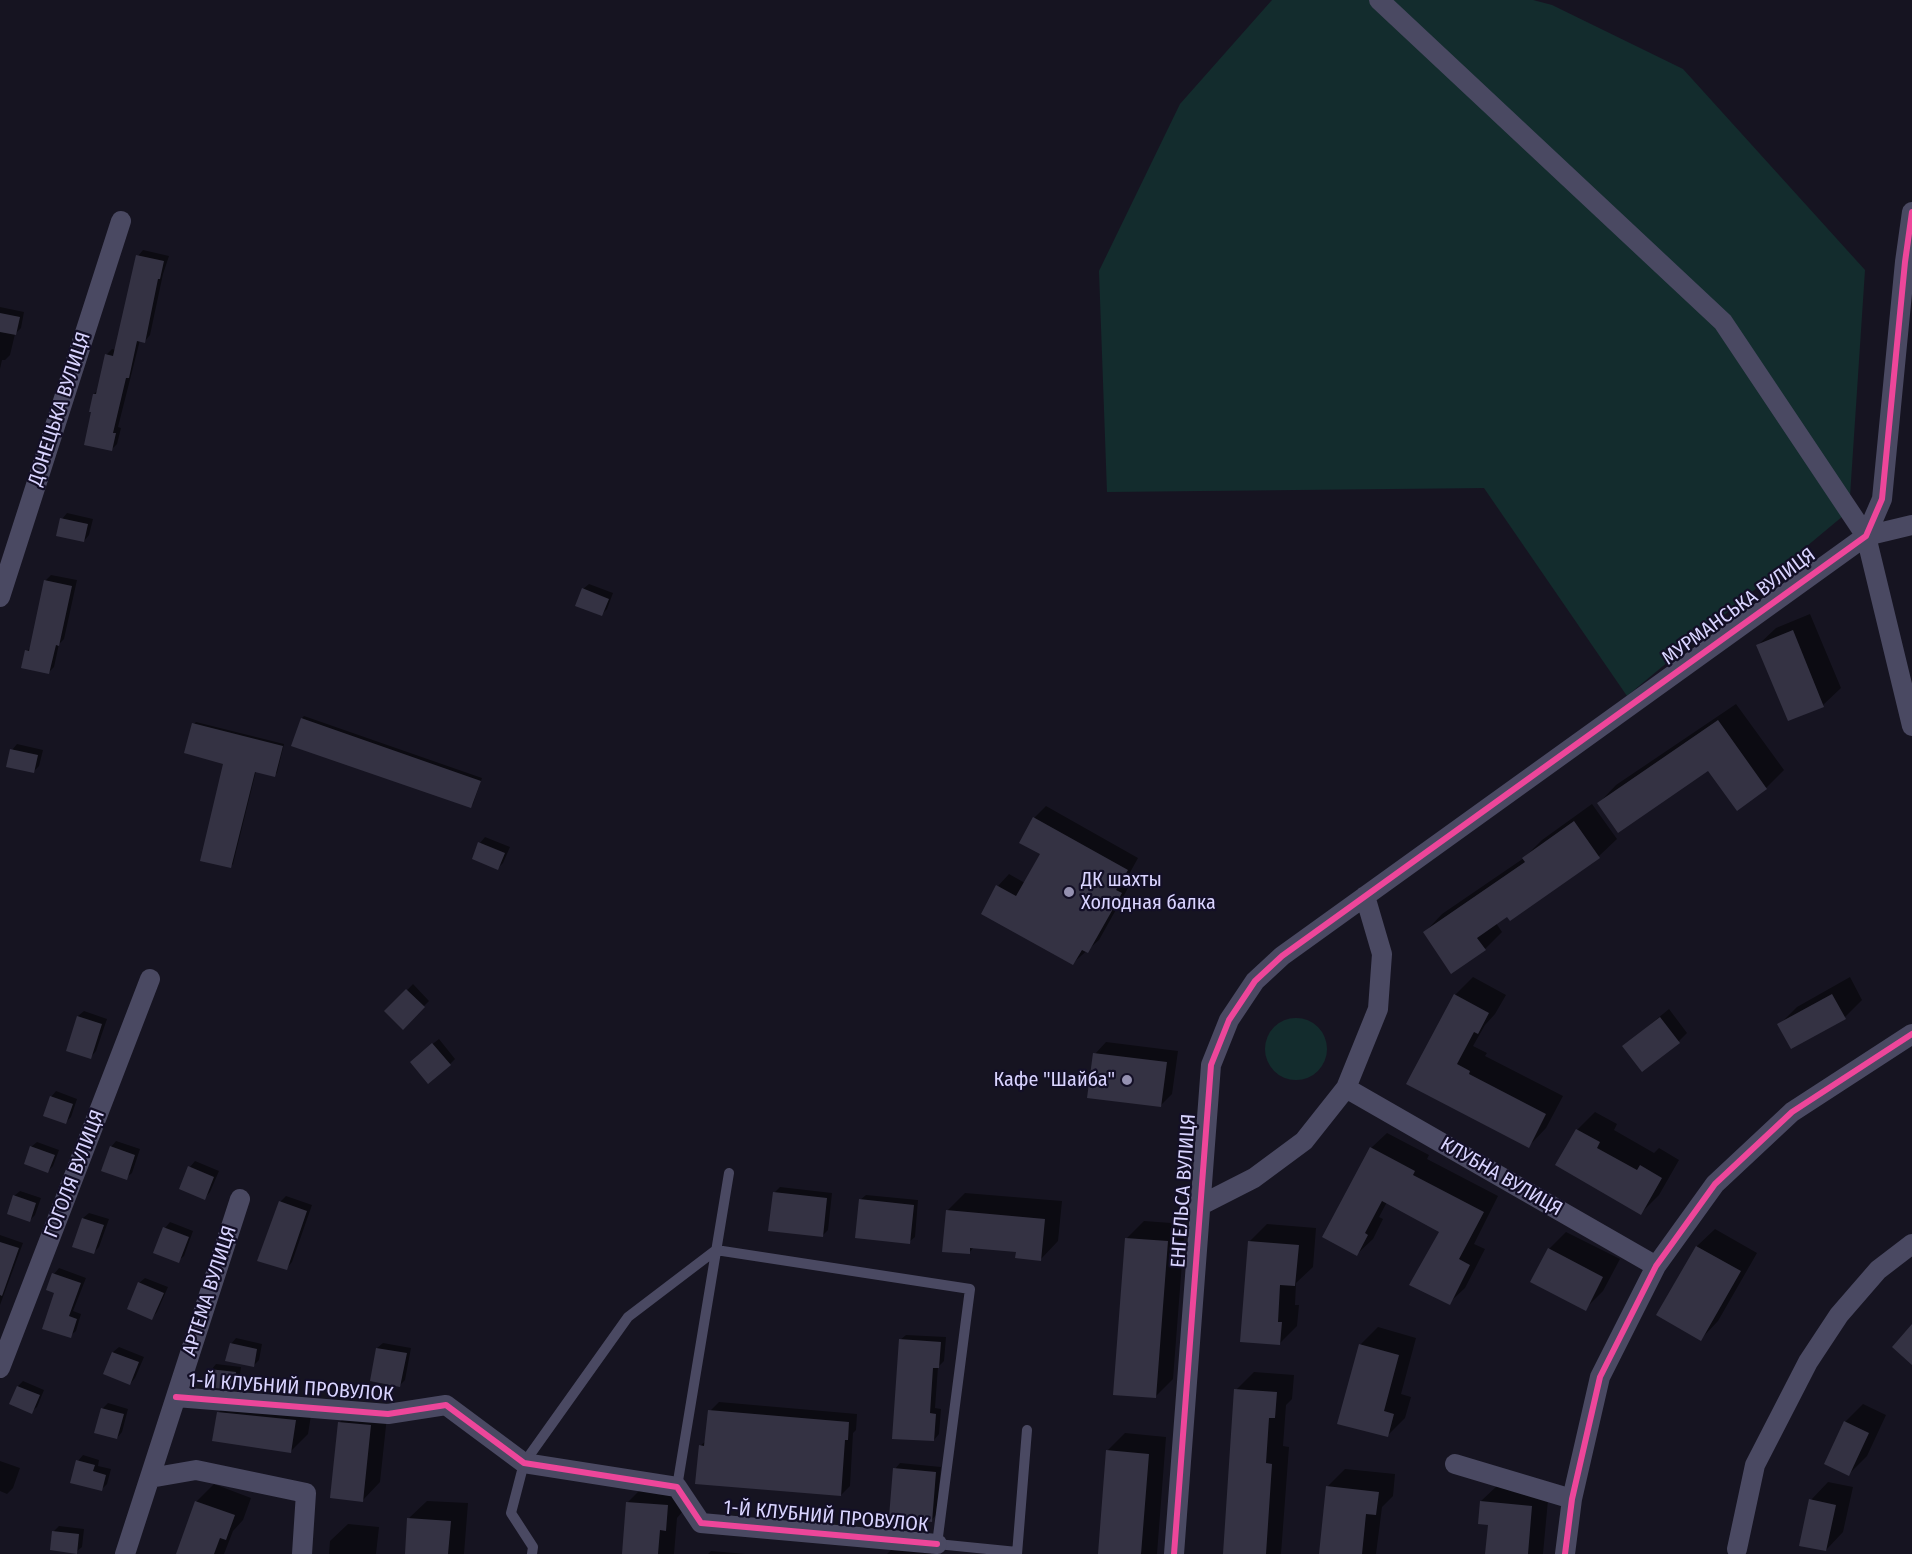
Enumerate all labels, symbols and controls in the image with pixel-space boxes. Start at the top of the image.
street label: ДОНЕЦЬКА ВУЛИЦЯ [24,329,96,489]
street label: МУРМАНСЬКА ВУЛИЦЯ [1658,543,1820,671]
place label: ДК шахты Холодная балка [1081,868,1216,915]
marker: ДК шахты Холодная балка [1062,885,1076,899]
place label: Кафе "Шайба" [993,1068,1115,1092]
marker: Кафе "Шайба" [1120,1073,1134,1087]
street label: ГОГОЛЯ ВУЛИЦЯ [40,1107,110,1241]
street label: ЕНГЕЛЬСА ВУЛИЦЯ [1167,1113,1201,1269]
street label: КЛУБНА ВУЛИЦЯ [1436,1132,1566,1222]
street label: АРТЕМА ВУЛИЦЯ [178,1223,242,1359]
street label: 1-Й КЛУБНИЙ ПРОВУЛОК [188,1369,394,1407]
street label: 1-Й КЛУБНИЙ ПРОВУЛОК [723,1496,929,1538]

